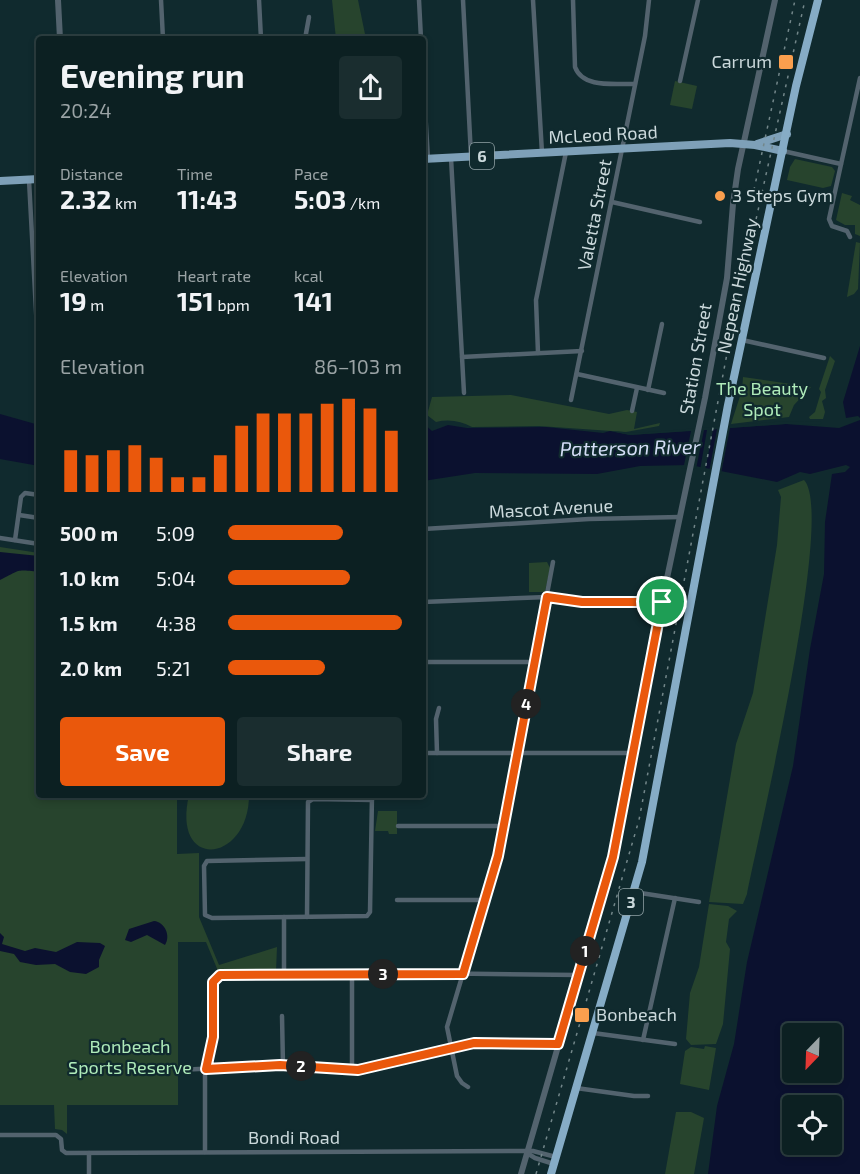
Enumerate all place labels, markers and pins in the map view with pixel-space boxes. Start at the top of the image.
place label: Carrum [711,50,772,72]
marker: Carrum [777,53,795,71]
place label: 3 Steps Gym [732,184,833,206]
marker: 3 Steps Gym [713,189,727,203]
pin [636,576,687,627]
pin: 4 [511,689,541,719]
pin: 1 [570,936,600,966]
pin: 3 [368,959,398,989]
place label: Bonbeach [596,1003,677,1025]
marker: Bonbeach [573,1006,591,1024]
pin: 2 [286,1051,316,1081]

